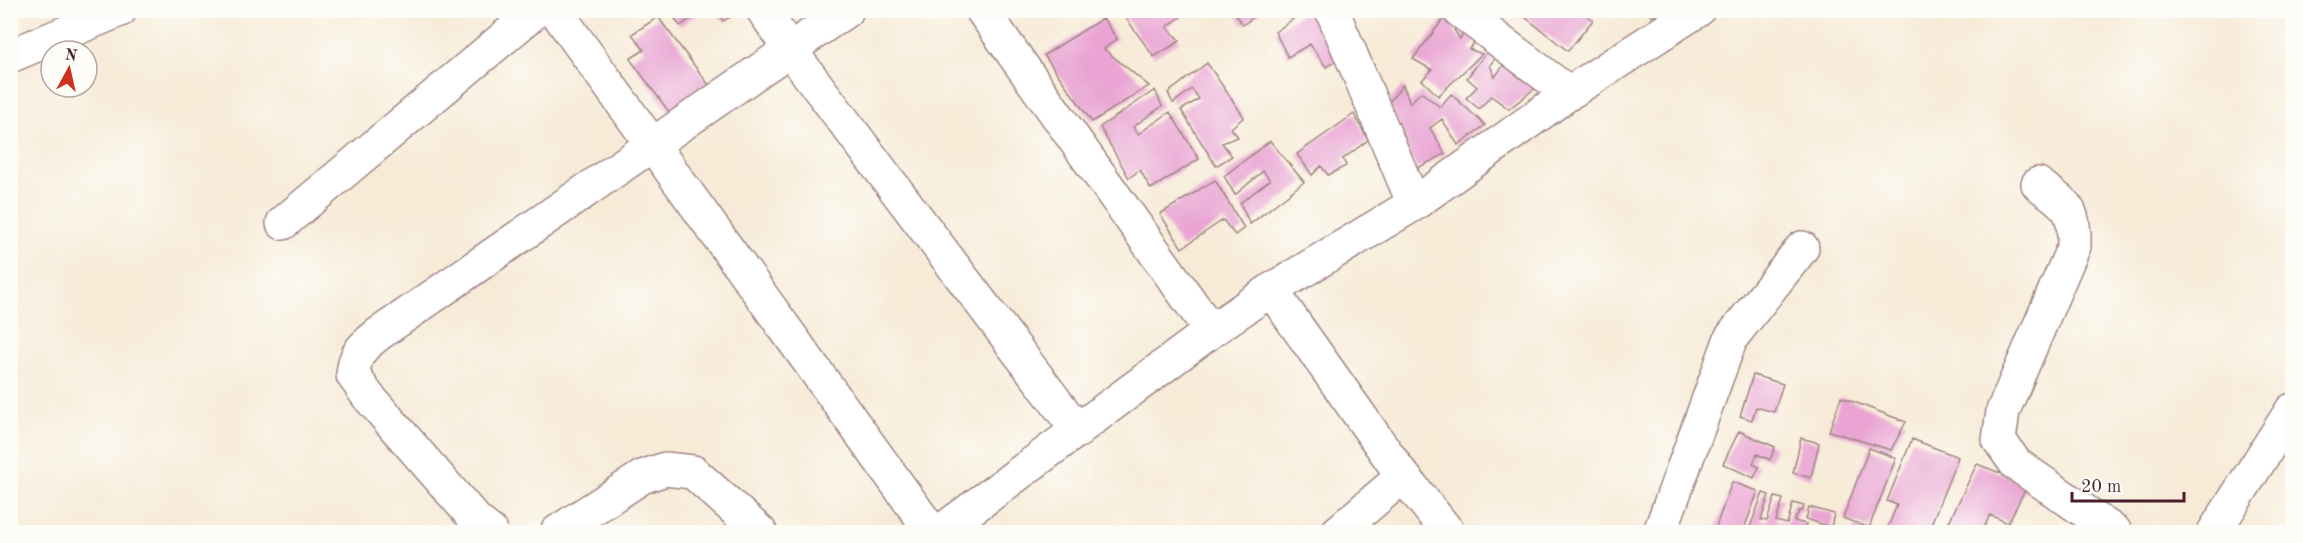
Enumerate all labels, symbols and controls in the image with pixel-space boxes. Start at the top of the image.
north arrow [39,39,99,99]
text: N [64,47,79,65]
scale bar [2072,465,2184,503]
text: 20 m [2081,478,2121,496]

